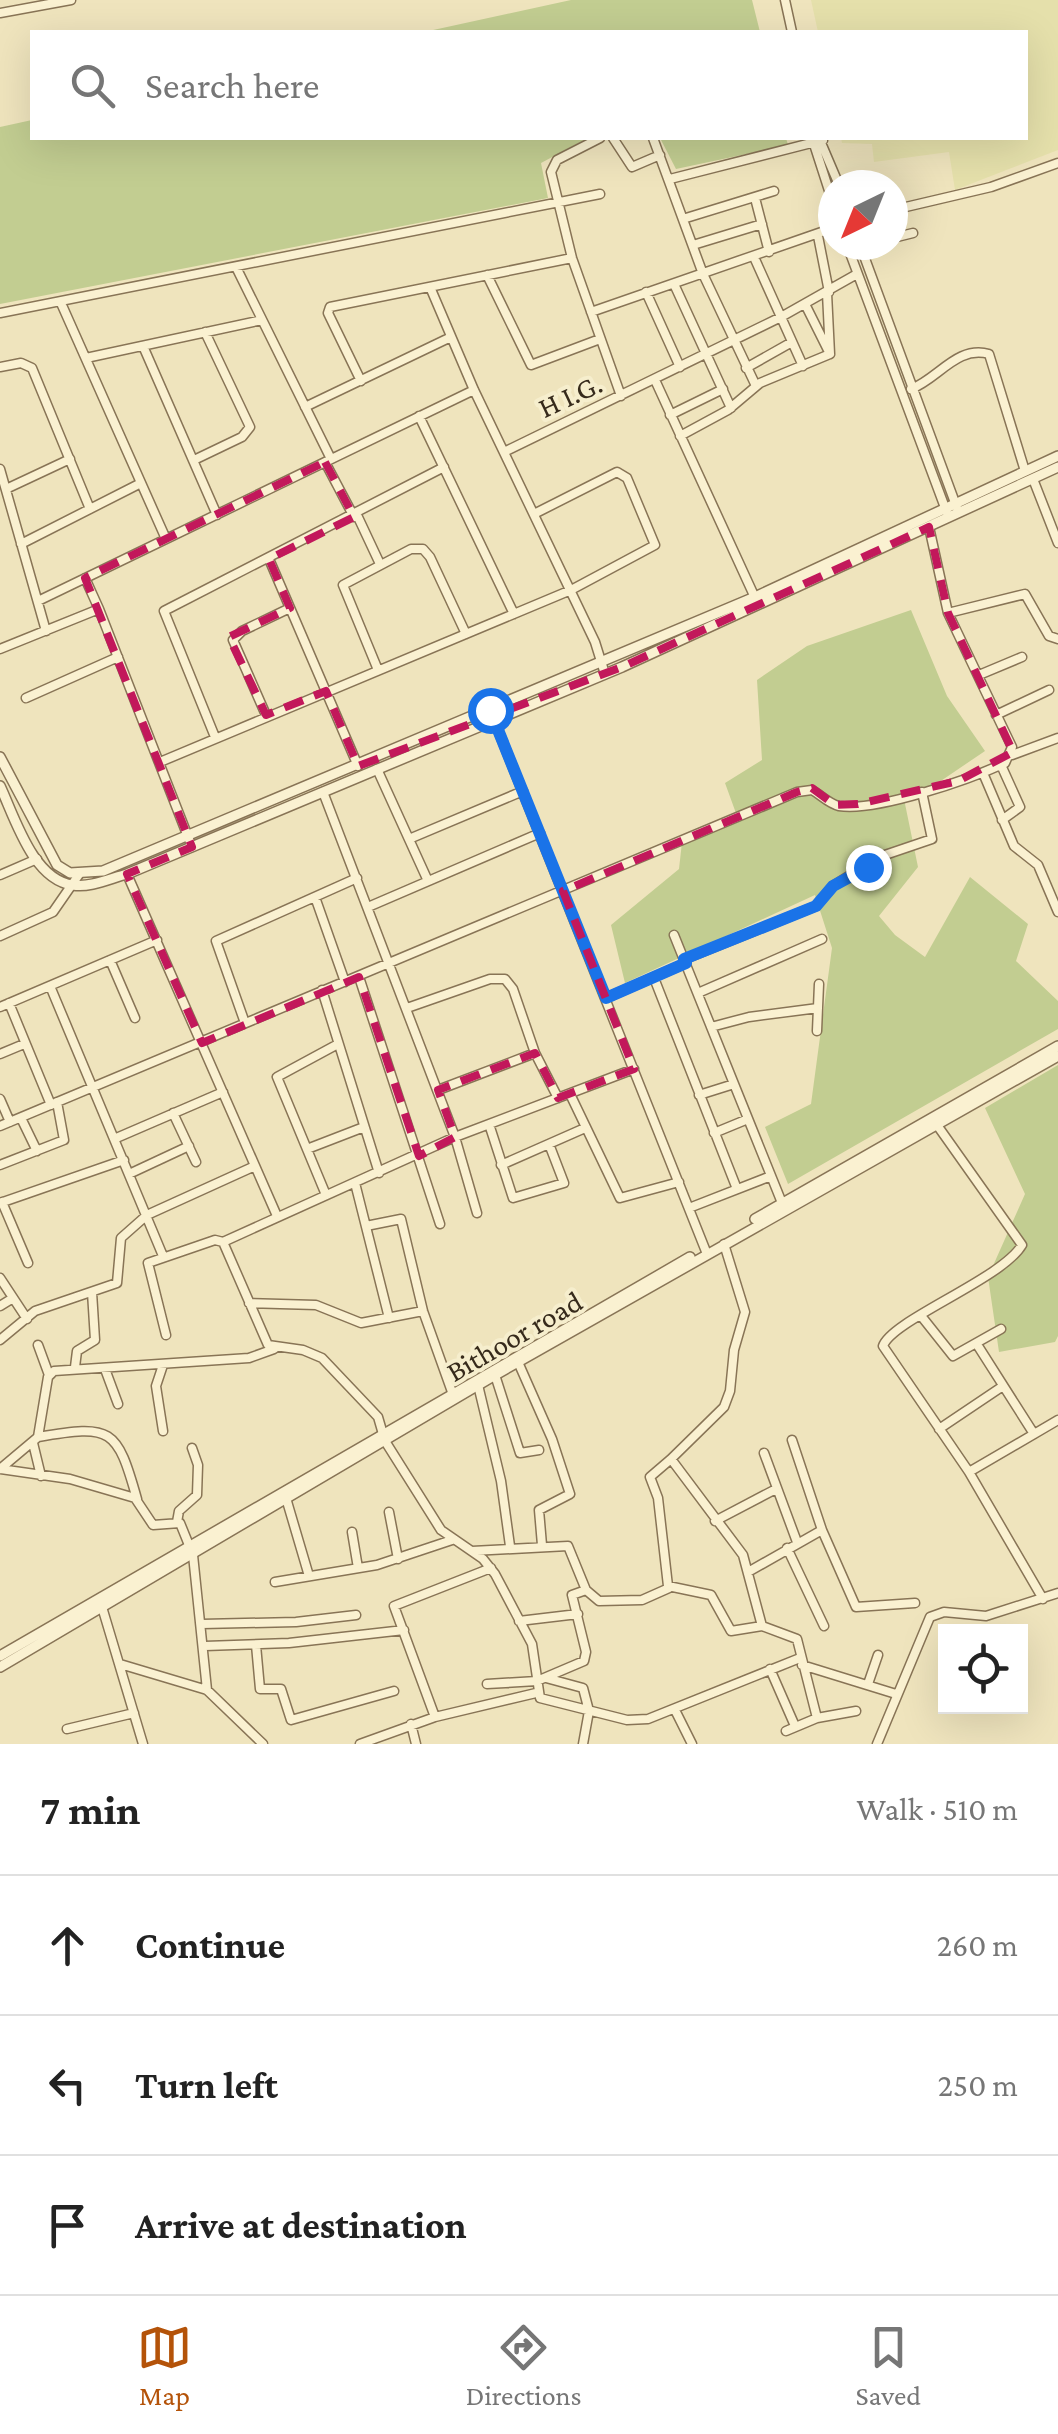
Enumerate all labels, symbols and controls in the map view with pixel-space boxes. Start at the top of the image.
search box [30,30,1028,140]
icon: search [65,58,120,113]
text: Search here [145,64,319,106]
north arrow [818,170,908,260]
street label: H I.G. [533,366,607,424]
route start [468,688,514,734]
route end [846,845,892,891]
street label: Bithoor road [440,1284,588,1388]
map controls [938,1624,1028,1714]
button: locate [938,1624,1028,1714]
text: 7 min [40,1786,140,1833]
text: Walk · 510 m [857,1791,1018,1827]
icon: ahead [40,1918,95,1973]
text: Continue [135,1924,285,1966]
text: 260 m [937,1927,1018,1963]
icon: left [40,2058,95,2113]
text: Turn left [135,2064,278,2106]
text: 250 m [938,2067,1018,2103]
icon: arrive [40,2198,95,2253]
text: Arrive at destination [135,2204,467,2246]
tab: Map [137,2320,192,2411]
tab: Directions [466,2320,582,2411]
tab: Saved [855,2320,921,2411]

